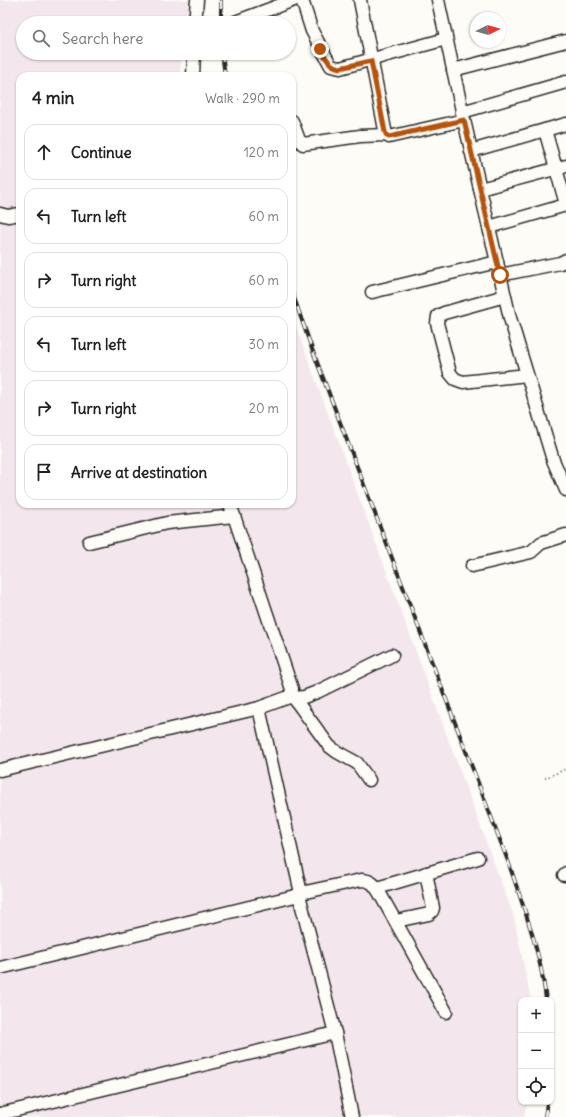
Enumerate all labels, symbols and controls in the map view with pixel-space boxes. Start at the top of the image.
north arrow [470,12,506,48]
search box [16,16,296,60]
icon: search [30,27,52,49]
text: Search here [62,29,143,48]
route end [311,40,329,58]
text: 4 min [32,87,74,109]
text: Walk · 290 m [205,90,280,107]
icon: ahead [33,141,55,163]
text: Continue [71,143,132,162]
text: 120 m [244,144,279,161]
icon: left [33,205,55,227]
text: Turn left [71,207,126,226]
text: 60 m [248,208,279,225]
route start [491,266,509,284]
icon: right [33,269,55,291]
text: Turn right [71,271,136,290]
text: 60 m [248,272,279,289]
icon: left [33,333,55,355]
text: Turn left [71,335,126,354]
text: 30 m [249,336,279,353]
icon: right [33,397,55,419]
text: Turn right [71,399,136,418]
text: 20 m [249,400,279,417]
icon: arrive [33,461,55,483]
text: Arrive at destination [71,463,207,482]
map controls [518,997,554,1105]
button: + [518,997,554,1033]
button: − [518,1033,554,1069]
button: locate [518,1069,554,1105]

